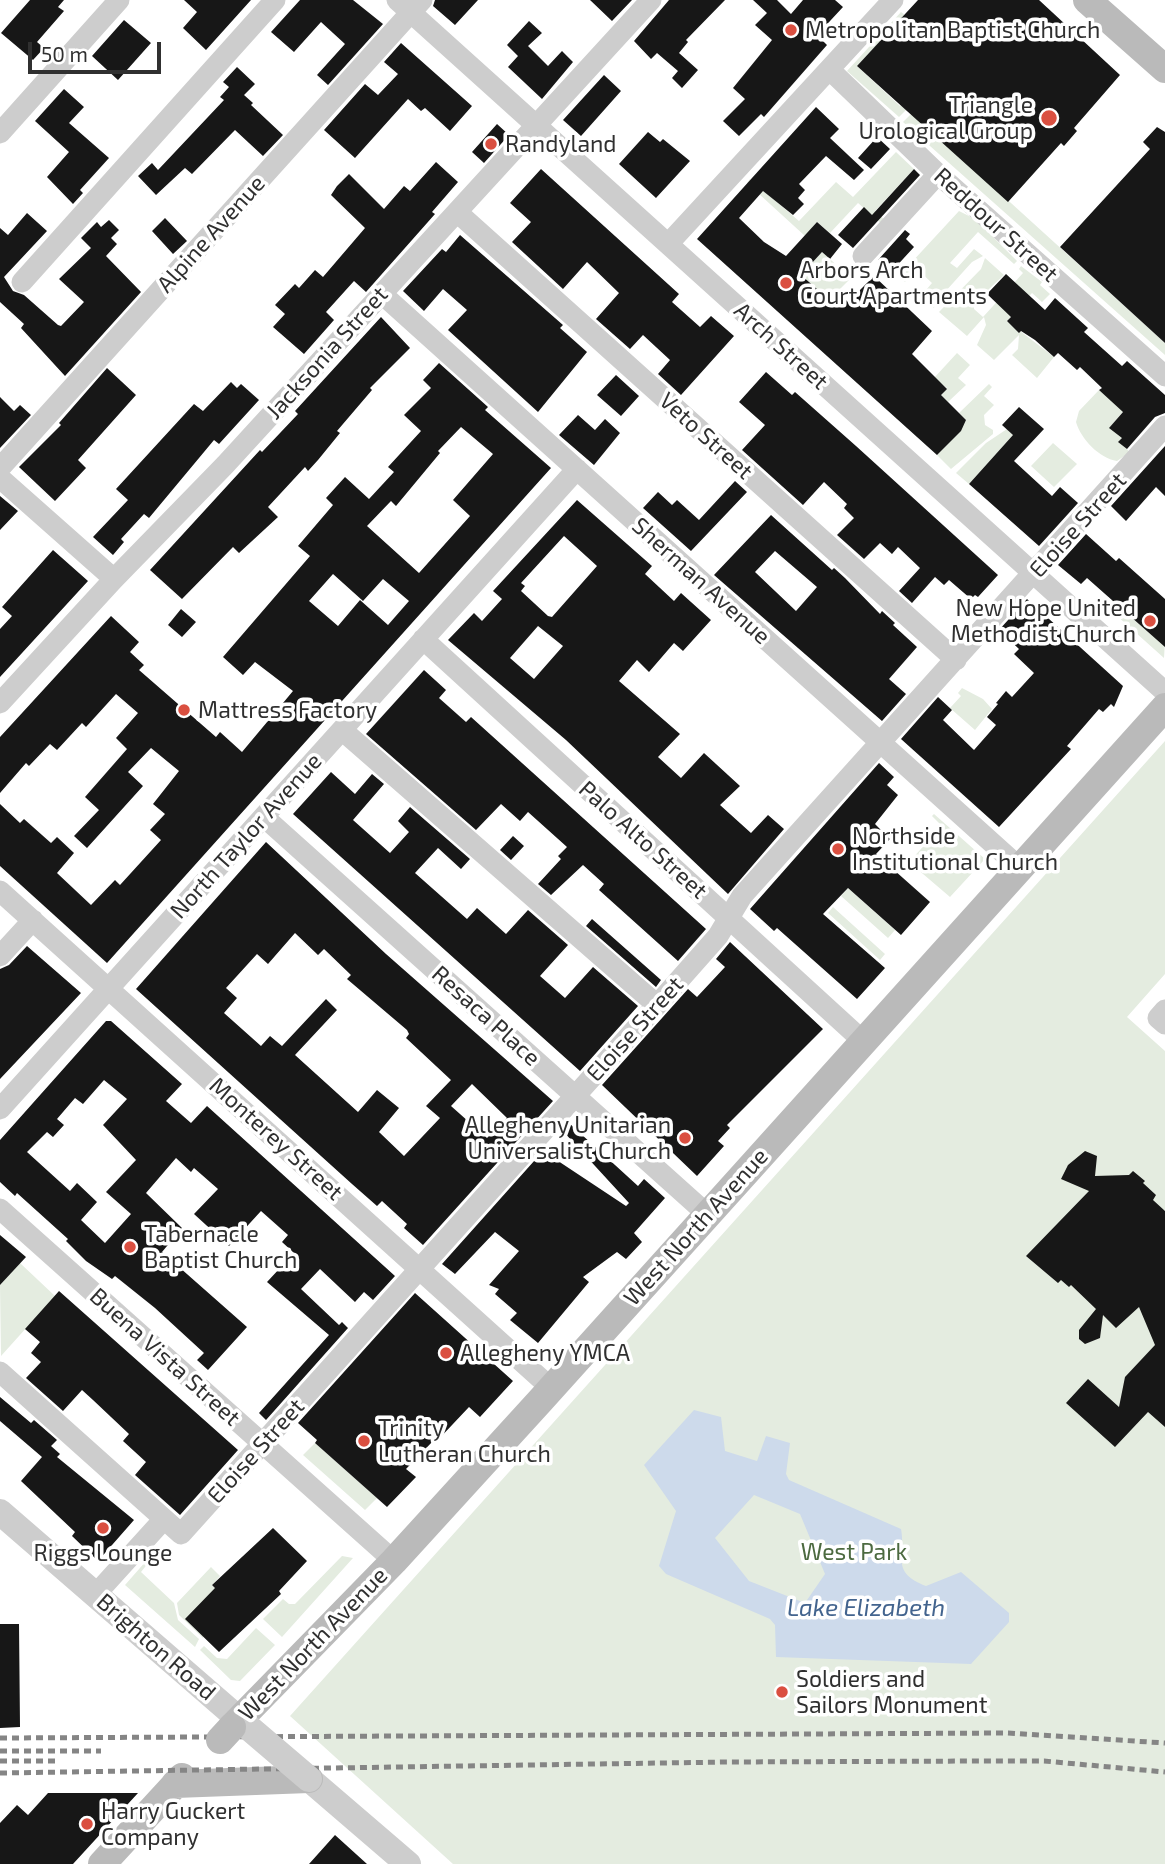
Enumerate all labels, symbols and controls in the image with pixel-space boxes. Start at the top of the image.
place label: Metropolitan Baptist Church [805,16,1100,44]
marker: Metropolitan Baptist Church [783,22,799,38]
scale bar [32,28,164,72]
text: 50 m [41,41,88,66]
place label: Triangle Urological Group [859,91,1033,145]
marker: Triangle Urological Group [1039,108,1059,128]
place label: Randyland [505,130,617,158]
marker: Randyland [483,136,499,152]
street label: Reddour Street [928,162,1064,288]
street label: Alpine Avenue [151,170,271,298]
place label: Arbors Arch Court Apartments [800,256,987,310]
marker: Arbors Arch Court Apartments [778,275,794,291]
street label: Jacksonia Street [260,281,394,425]
street label: Arch Street [728,297,834,395]
street label: Veto Street [654,387,758,485]
street label: Eloise Street [1024,467,1132,583]
street label: Sherman Avenue [626,512,776,650]
place label: New Hope United Methodist Church [951,594,1136,648]
marker: New Hope United Methodist Church [1142,613,1158,629]
place label: Mattress Factory [198,696,377,724]
marker: Mattress Factory [176,702,192,718]
street label: North Taylor Avenue [164,748,328,924]
street label: Palo Alto Street [573,775,713,905]
place label: Northside Institutional Church [852,822,1058,876]
marker: Northside Institutional Church [830,841,846,857]
street label: Resaca Place [426,960,546,1072]
street label: Eloise Street [581,971,689,1087]
street label: Monterey Street [204,1072,348,1206]
place label: Allegheny Unitarian Universalist Church [465,1111,671,1165]
marker: Allegheny Unitarian Universalist Church [677,1130,693,1146]
street label: West North Avenue [618,1143,774,1311]
place label: Tabernacle Baptist Church [144,1220,297,1274]
marker: Tabernacle Baptist Church [122,1239,138,1255]
street label: Buena Vista Street [84,1282,246,1432]
place label: Allegheny YMCA [460,1339,630,1367]
marker: Allegheny YMCA [438,1345,454,1361]
street label: Eloise Street [202,1393,310,1509]
place label: Trinity Lutheran Church [378,1414,551,1468]
marker: Trinity Lutheran Church [356,1433,372,1449]
marker: Riggs Lounge [95,1520,111,1536]
park label: West Park [801,1538,907,1566]
place label: Riggs Lounge [34,1539,172,1567]
street label: West North Avenue [233,1562,393,1726]
street label: Brighton Road [91,1588,221,1706]
water label: Lake Elizabeth [787,1594,945,1622]
place label: Soldiers and Sailors Monument [796,1665,987,1719]
marker: Soldiers and Sailors Monument [774,1684,790,1700]
place label: Harry Guckert Company [101,1797,245,1851]
marker: Harry Guckert Company [79,1816,95,1832]

